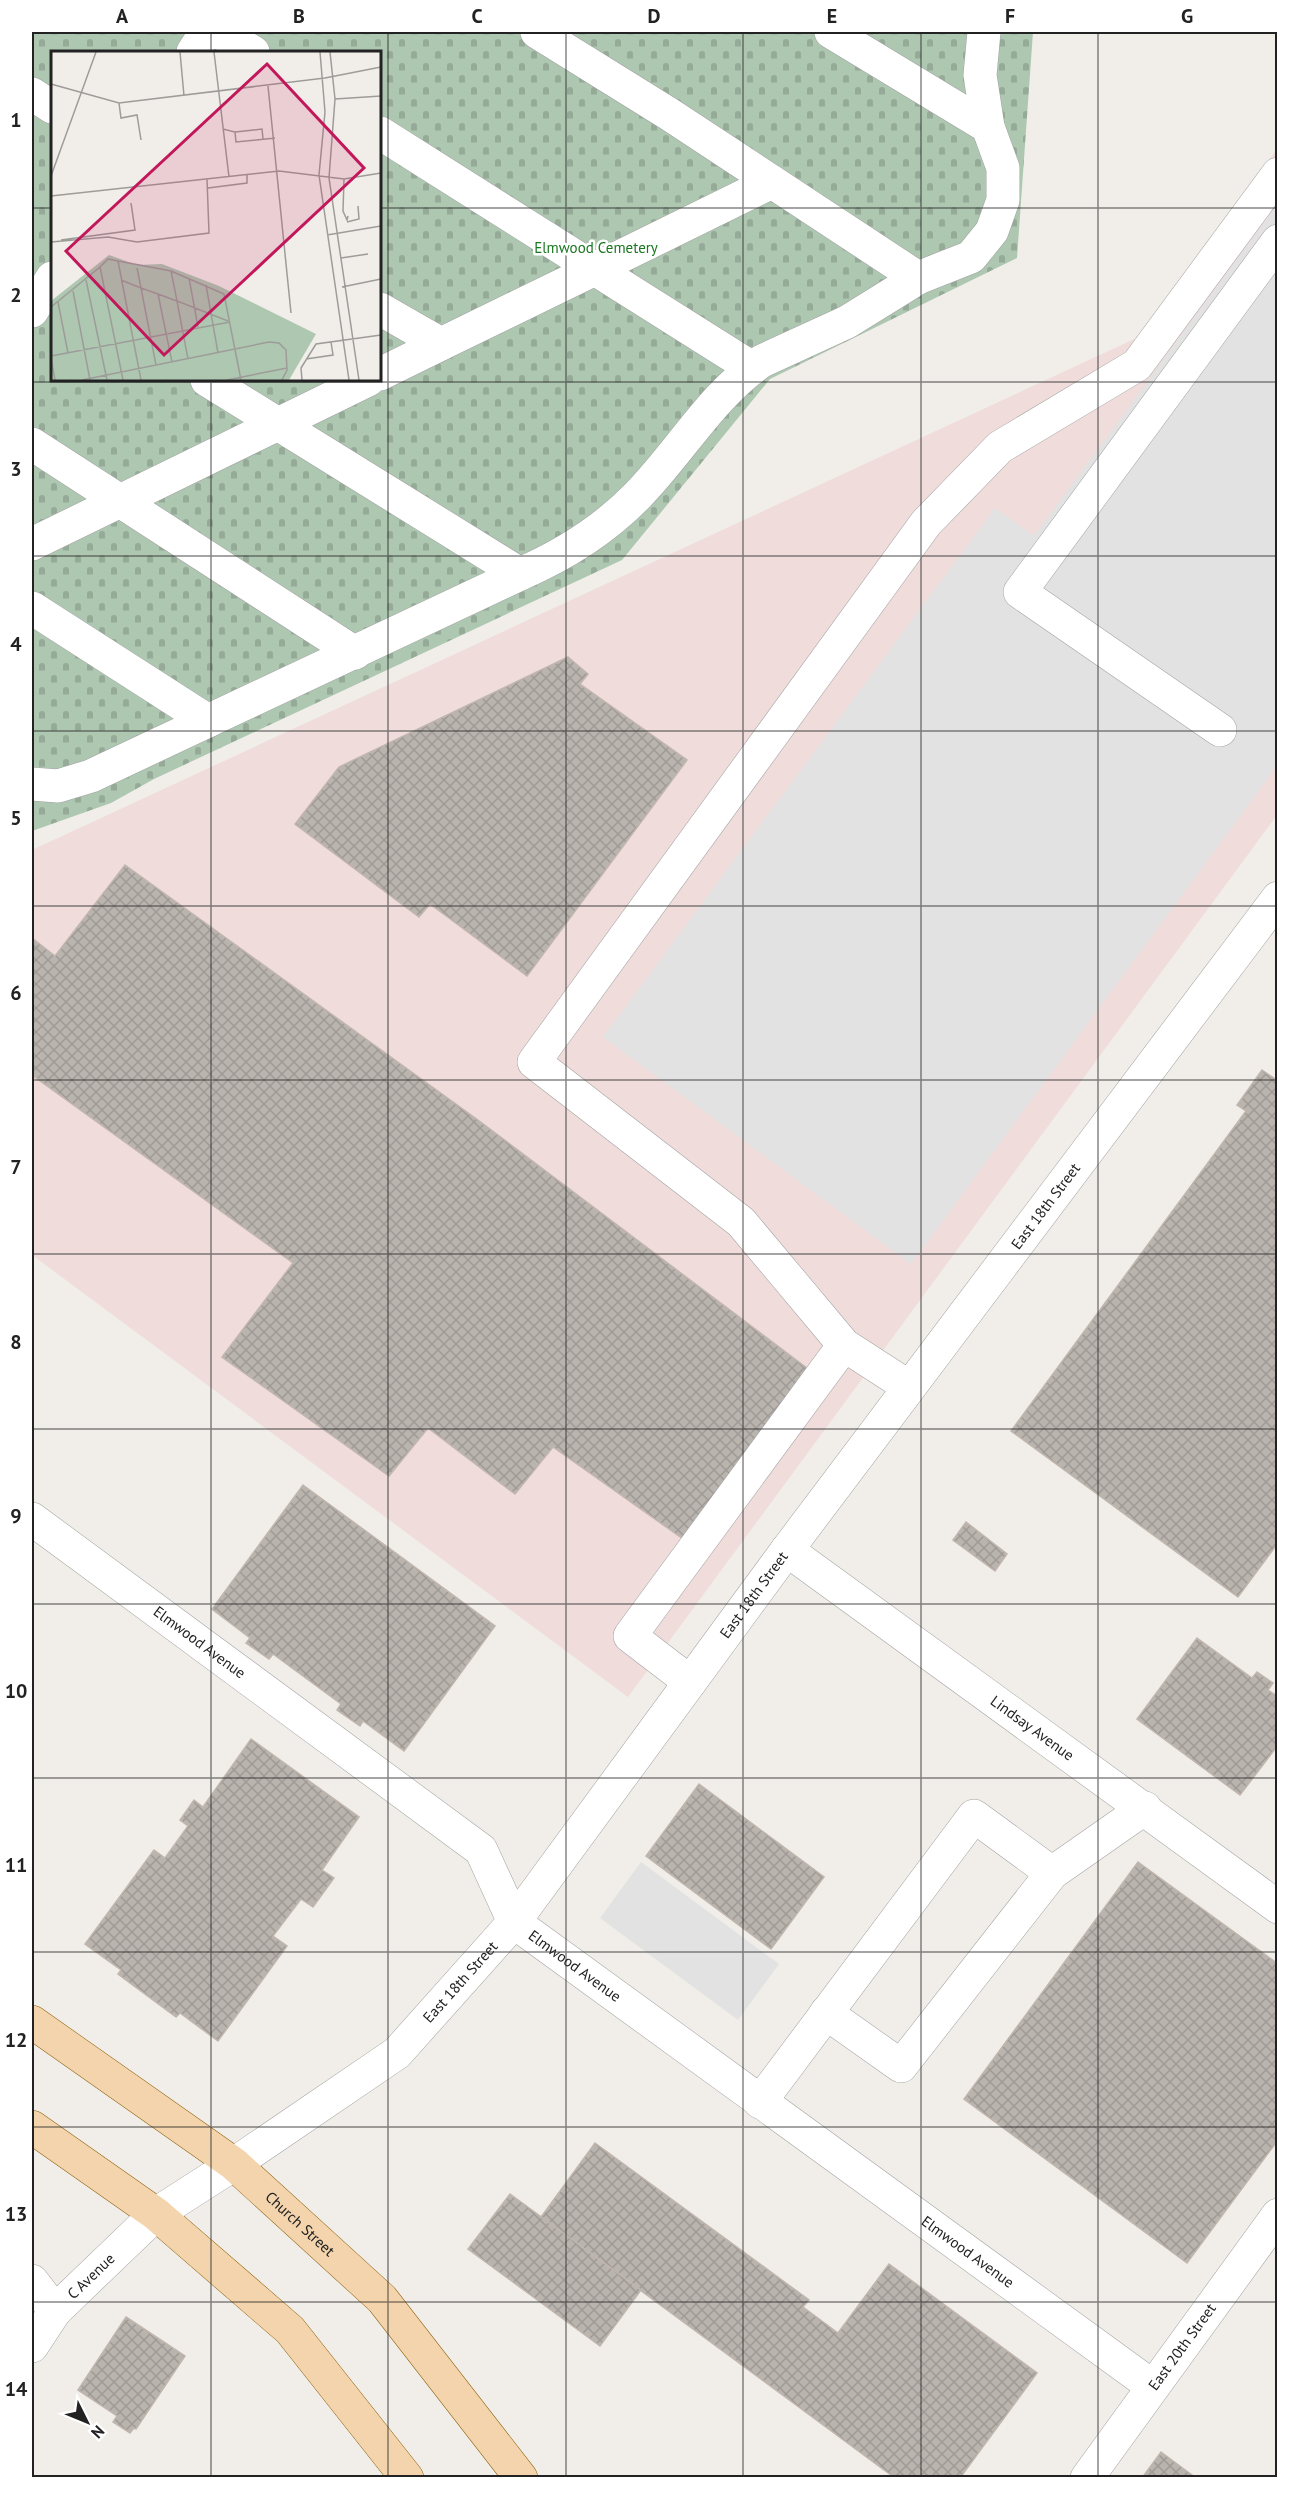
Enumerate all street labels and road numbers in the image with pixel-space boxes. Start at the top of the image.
street label: East 18th Street [1007,1159,1084,1253]
street label: East 18th Street [715,1548,792,1642]
street label: Elmwood Avenue [150,1602,250,1682]
street label: Lindsay Avenue [987,1691,1078,1765]
street label: Elmwood Avenue [525,1926,625,2006]
street label: East 18th Street [419,1937,501,2026]
street label: Church Street [261,2187,339,2260]
street label: Elmwood Avenue [918,2211,1018,2292]
street label: C Avenue [63,2249,118,2303]
street label: East 20th Street [1144,2299,1220,2394]

